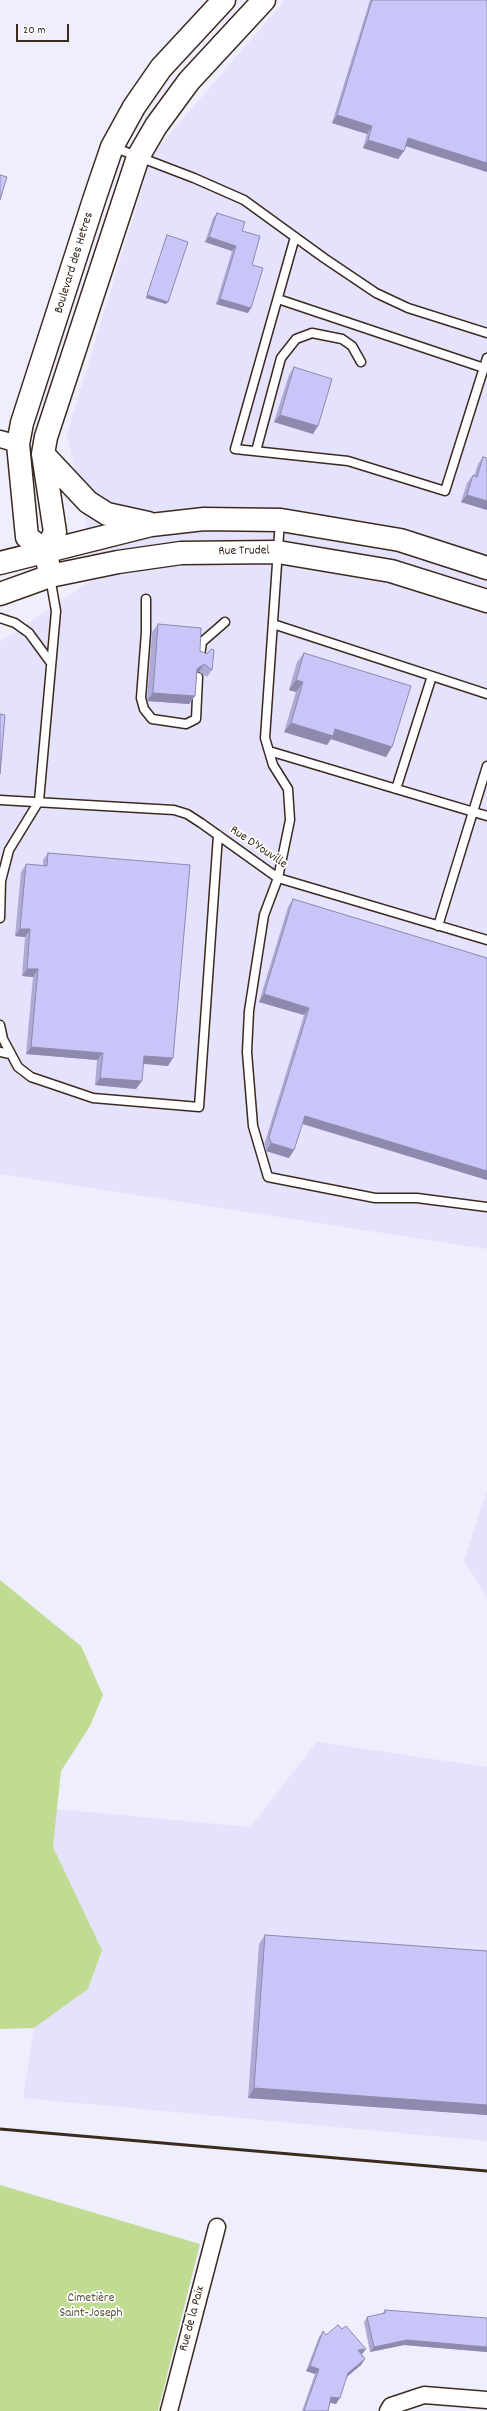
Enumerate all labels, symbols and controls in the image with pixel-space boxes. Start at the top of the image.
scale bar [18,16,71,42]
text: 20 m [23,22,46,39]
street label: Boulevard des Hetres [52,210,98,316]
street label: Rue Trudel [218,544,270,560]
street label: Rue D'Youville [226,823,290,873]
street label: Rue de la Paix [177,2285,209,2353]
park label: Cimetière Saint-Joseph [59,2291,123,2322]

